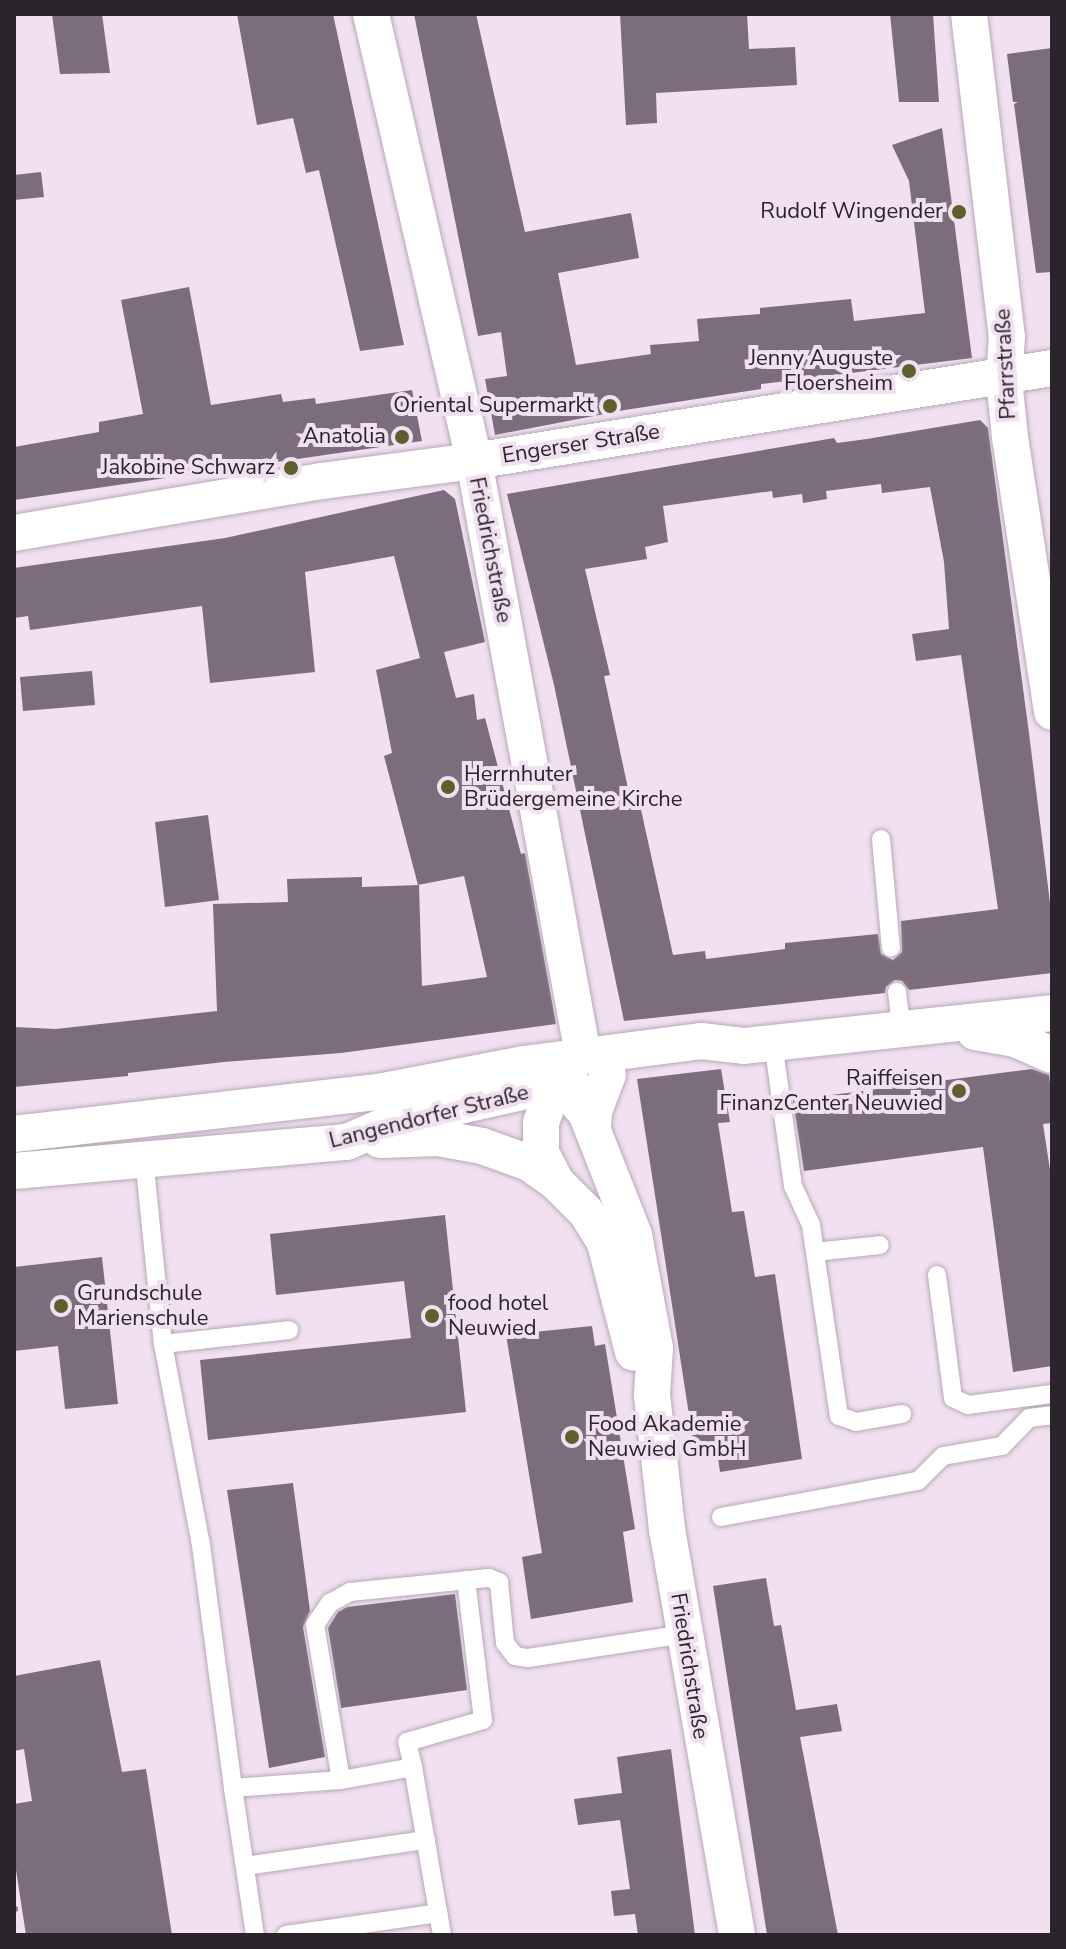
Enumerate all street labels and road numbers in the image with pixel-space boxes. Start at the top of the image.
street label: Pfarrstraße [990,308,1022,420]
street label: Engerser Straße [500,418,662,470]
street label: Friedrichstraße [463,475,517,625]
street label: Langendorfer Straße [326,1079,532,1155]
street label: Friedrichstraße [664,1591,714,1741]

